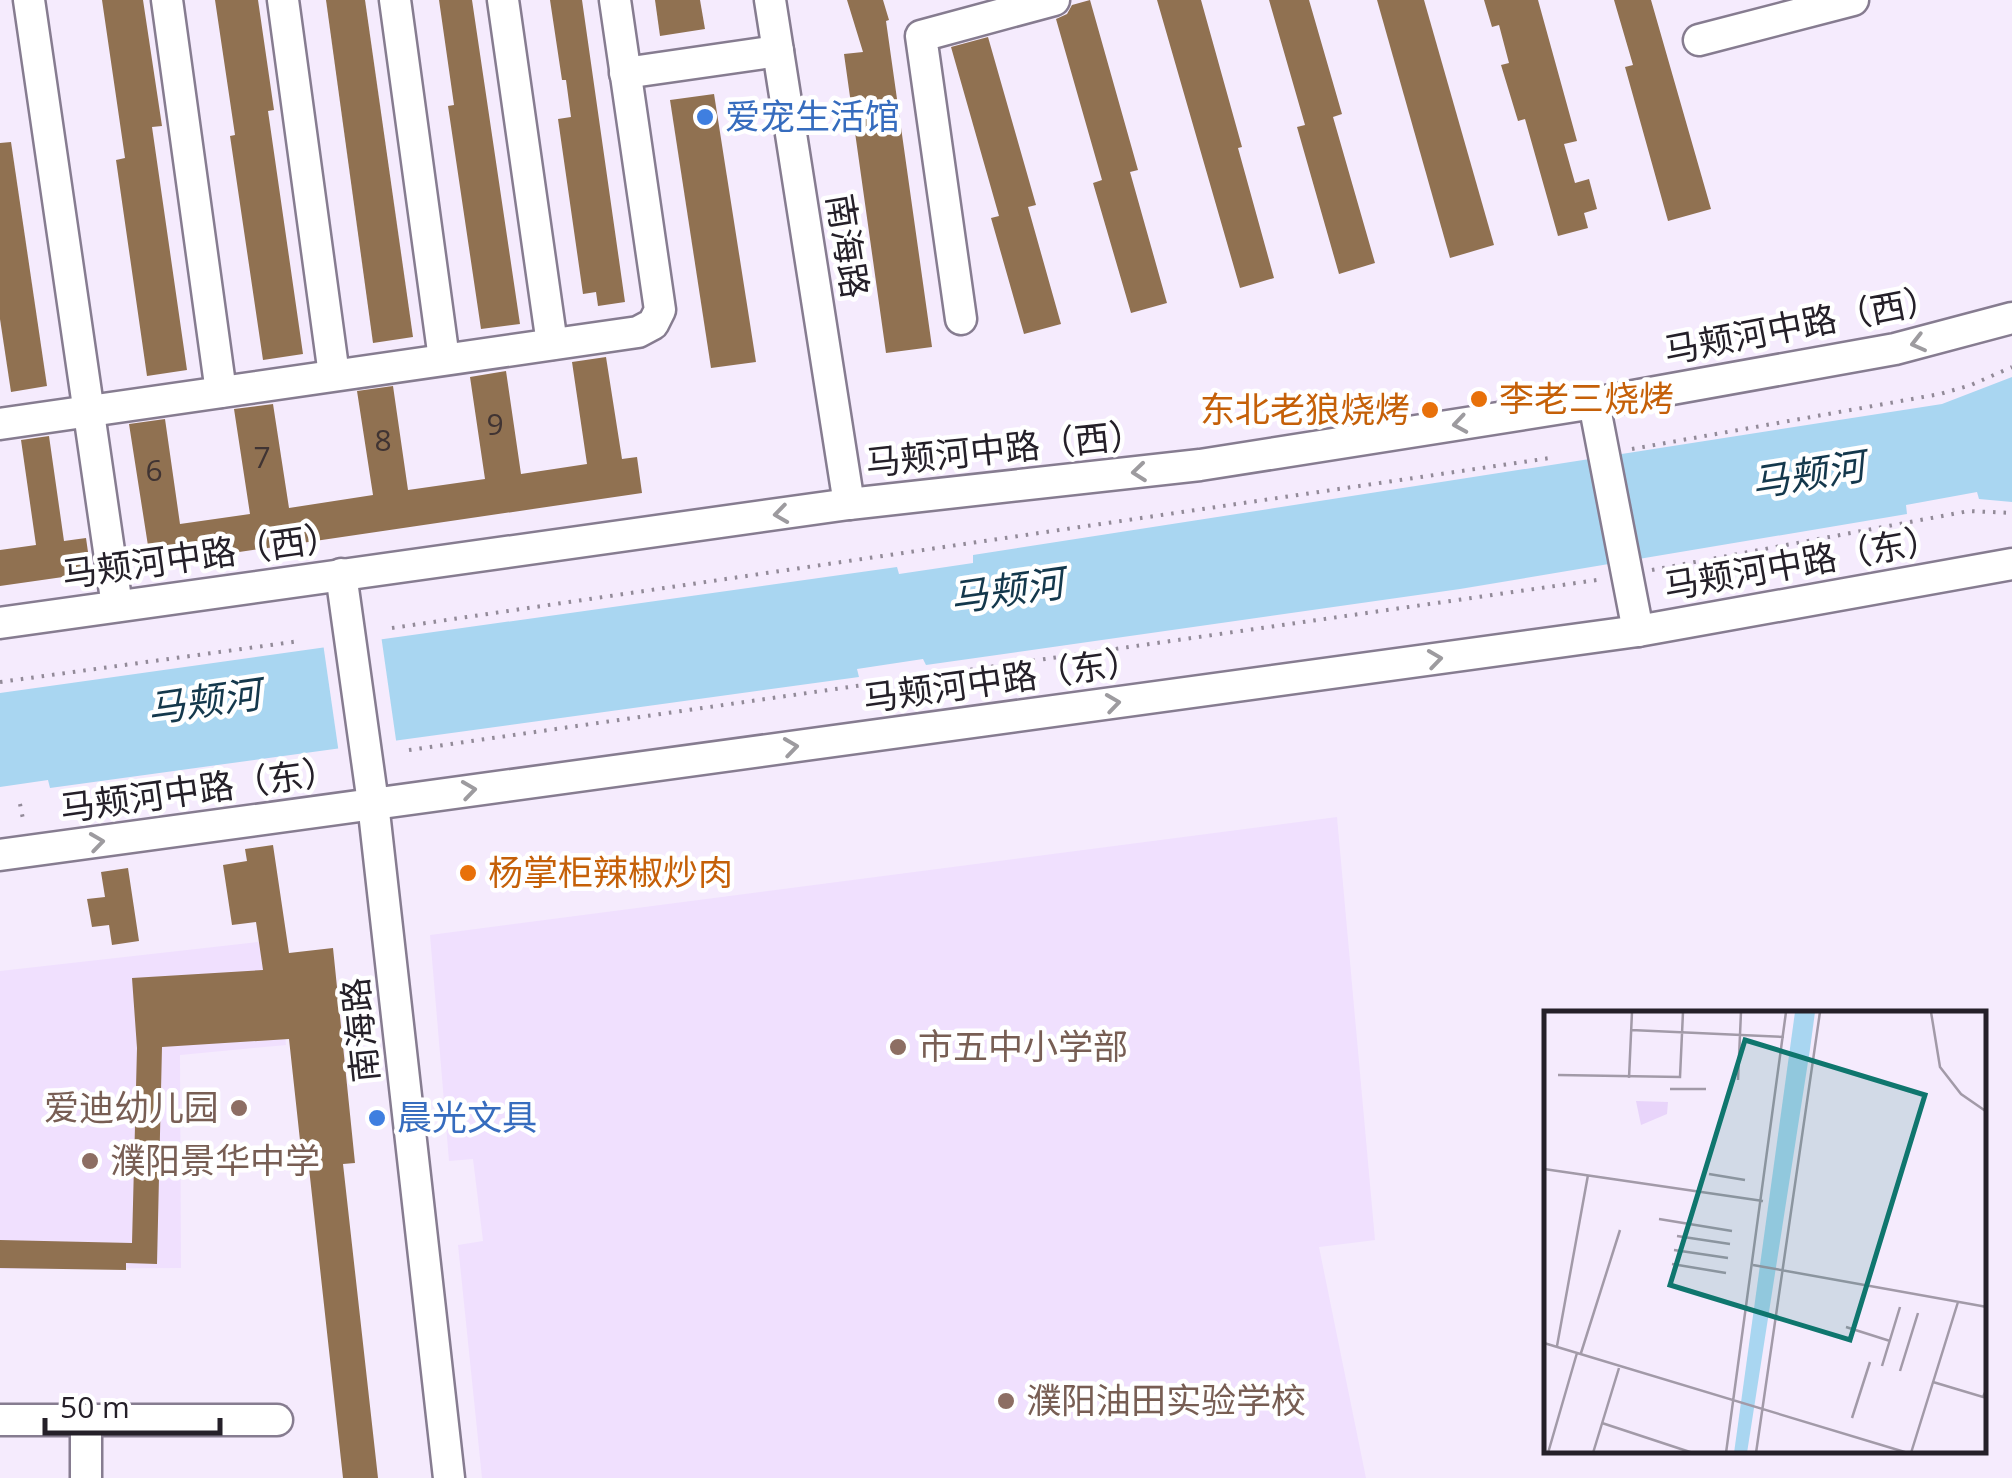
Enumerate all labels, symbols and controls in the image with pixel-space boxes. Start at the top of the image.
place label: 爱宠生活馆 [725,92,900,139]
marker: 爱宠生活馆 [694,106,716,128]
street label: 南海路 [817,190,880,301]
street label: 马颊河中路（西） [1660,274,1944,373]
one-way arrow [1910,332,1927,353]
place label: 李老三烧烤 [1499,374,1674,421]
place label: 东北老狼烧烤 [1200,385,1410,432]
marker: 李老三烧烤 [1468,388,1490,410]
marker: 东北老狼烧烤 [1419,399,1441,421]
house number: 9 [486,403,504,444]
street label: 马颊河中路（西） [863,410,1147,486]
one-way arrow [1452,413,1468,434]
house number: 8 [374,419,392,460]
house number: 7 [253,436,271,477]
water label: 马颊河 [1747,437,1875,508]
house number: 6 [145,449,163,490]
one-way arrow [1130,461,1146,482]
one-way arrow [773,502,789,523]
street label: 马颊河中路（西） [59,512,343,597]
street label: 马颊河中路（东） [1660,514,1944,609]
water label: 马颊河 [947,554,1074,623]
street label: 马颊河中路（东） [860,636,1144,721]
one-way arrow [1428,649,1444,670]
water label: 马颊河 [144,665,271,734]
one-way arrow [1106,693,1122,714]
one-way arrow [783,737,800,758]
street label: 马颊河中路（东） [57,746,341,831]
one-way arrow [462,780,478,801]
one-way arrow [88,832,105,853]
place label: 杨掌柜辣椒炒肉 [488,848,733,895]
marker: 杨掌柜辣椒炒肉 [457,862,479,884]
street label: 南海路 [331,975,388,1085]
inset map [1544,1011,1987,1453]
place label: 市五中小学部 [918,1022,1128,1069]
marker: 市五中小学部 [887,1036,909,1058]
place label: 爱迪幼儿园 [44,1083,219,1130]
place label: 晨光文具 [397,1093,537,1140]
marker: 爱迪幼儿园 [228,1097,250,1119]
marker: 晨光文具 [366,1107,388,1129]
place label: 濮阳景华中学 [110,1136,320,1183]
marker: 濮阳景华中学 [79,1150,101,1172]
scale bar [45,1373,220,1435]
place label: 濮阳油田实验学校 [1026,1376,1306,1423]
text: 50 m [60,1386,130,1427]
marker: 濮阳油田实验学校 [995,1390,1017,1412]

